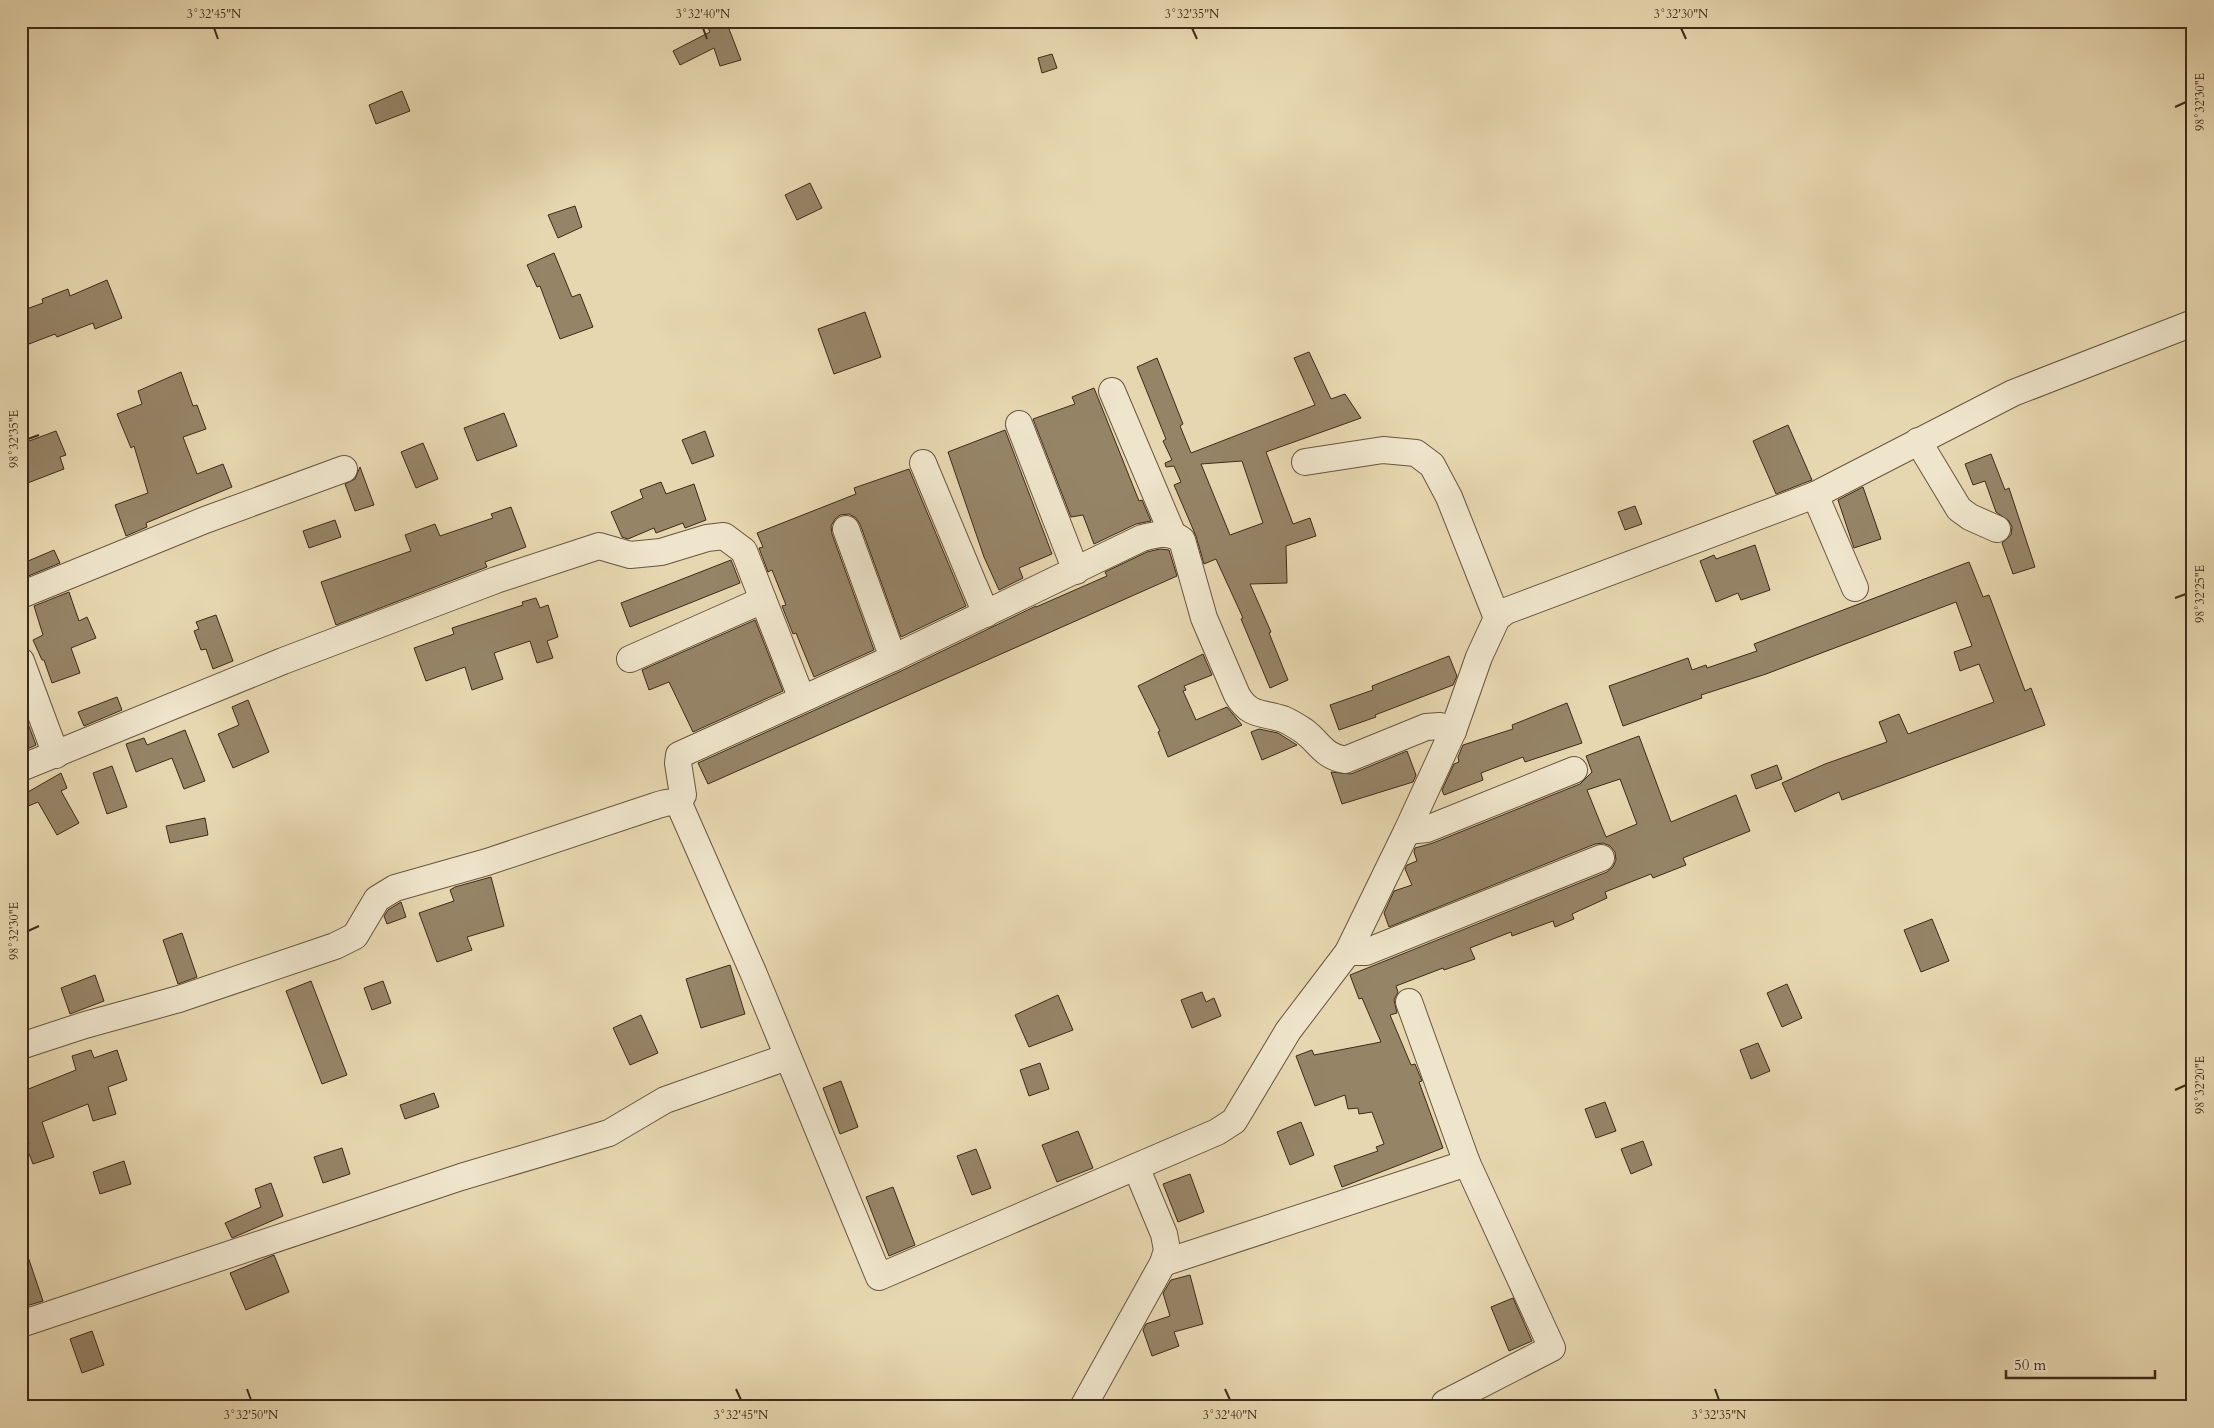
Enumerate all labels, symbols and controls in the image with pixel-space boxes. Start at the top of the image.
text: 3°32'45"N [187,6,242,22]
text: 3°32'40"N [676,6,731,22]
text: 3°32'35"N [1165,6,1220,22]
text: 3°32'30"N [1654,6,1709,22]
text: 98°32'30"E [2192,73,2208,131]
text: 98°32'35"E [6,410,22,468]
text: 98°32'25"E [2192,565,2208,623]
text: 98°32'30"E [6,902,22,960]
text: 98°32'20"E [2192,1056,2208,1114]
scale bar [2006,1348,2155,1380]
text: 50 m [2014,1355,2046,1375]
text: 3°32'50"N [224,1407,279,1423]
text: 3°32'45"N [714,1407,769,1423]
text: 3°32'40"N [1203,1407,1258,1423]
text: 3°32'35"N [1692,1407,1747,1423]

